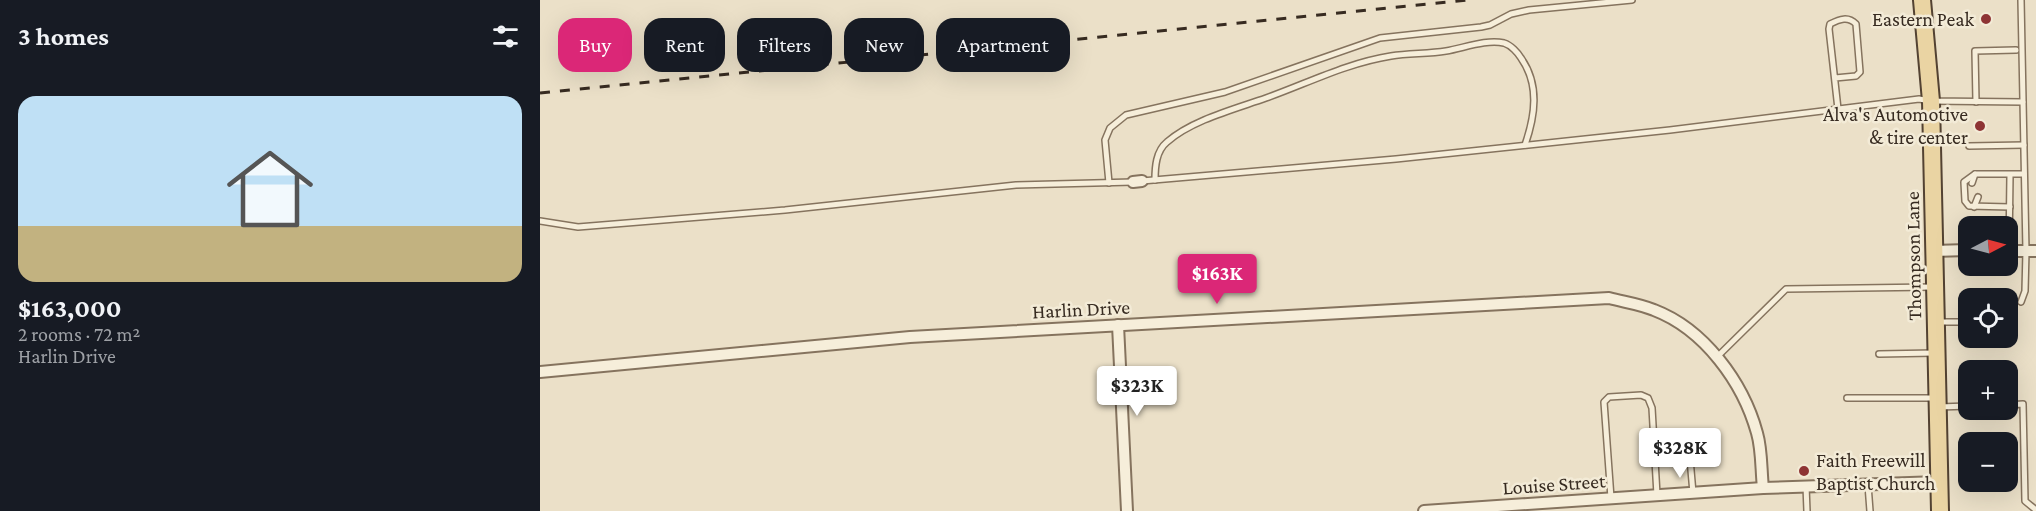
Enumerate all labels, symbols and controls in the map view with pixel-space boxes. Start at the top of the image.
place label: Eastern Peak [1872,8,1974,30]
marker: Eastern Peak [1979,12,1993,26]
chip: Buy [558,18,632,72]
chip: Rent [644,18,725,72]
chip: Filters [737,18,832,72]
chip: New [844,18,924,72]
chip: Apartment [936,18,1070,72]
icon: filters [489,20,522,53]
text: 3 homes [18,22,109,51]
place label: Alva's Automotive & tire center [1823,103,1968,148]
marker: Alva's Automotive & tire center [1973,119,1987,133]
icon: home [216,135,324,243]
street label: Thompson Lane [1901,191,1926,321]
north arrow [1958,216,2018,276]
map controls [1958,216,2018,492]
pin: $163K [1175,254,1259,305]
text: $163K [1192,262,1242,284]
button: locate [1958,288,2018,348]
text: $163,000 [18,294,122,323]
street label: Harlin Drive [1032,295,1131,323]
text: 2 rooms · 72 m² [18,323,140,345]
text: Harlin Drive [18,345,116,367]
button: + [1958,360,2018,420]
pin: $323K [1095,366,1179,417]
text: $323K [1111,374,1163,396]
pin: $328K [1638,428,1722,479]
button: − [1958,432,2018,492]
text: $328K [1653,436,1707,458]
place label: Faith Freewill Baptist Church [1816,449,1936,495]
marker: Faith Freewill Baptist Church [1797,464,1811,478]
street label: Louise Street [1502,469,1607,499]

